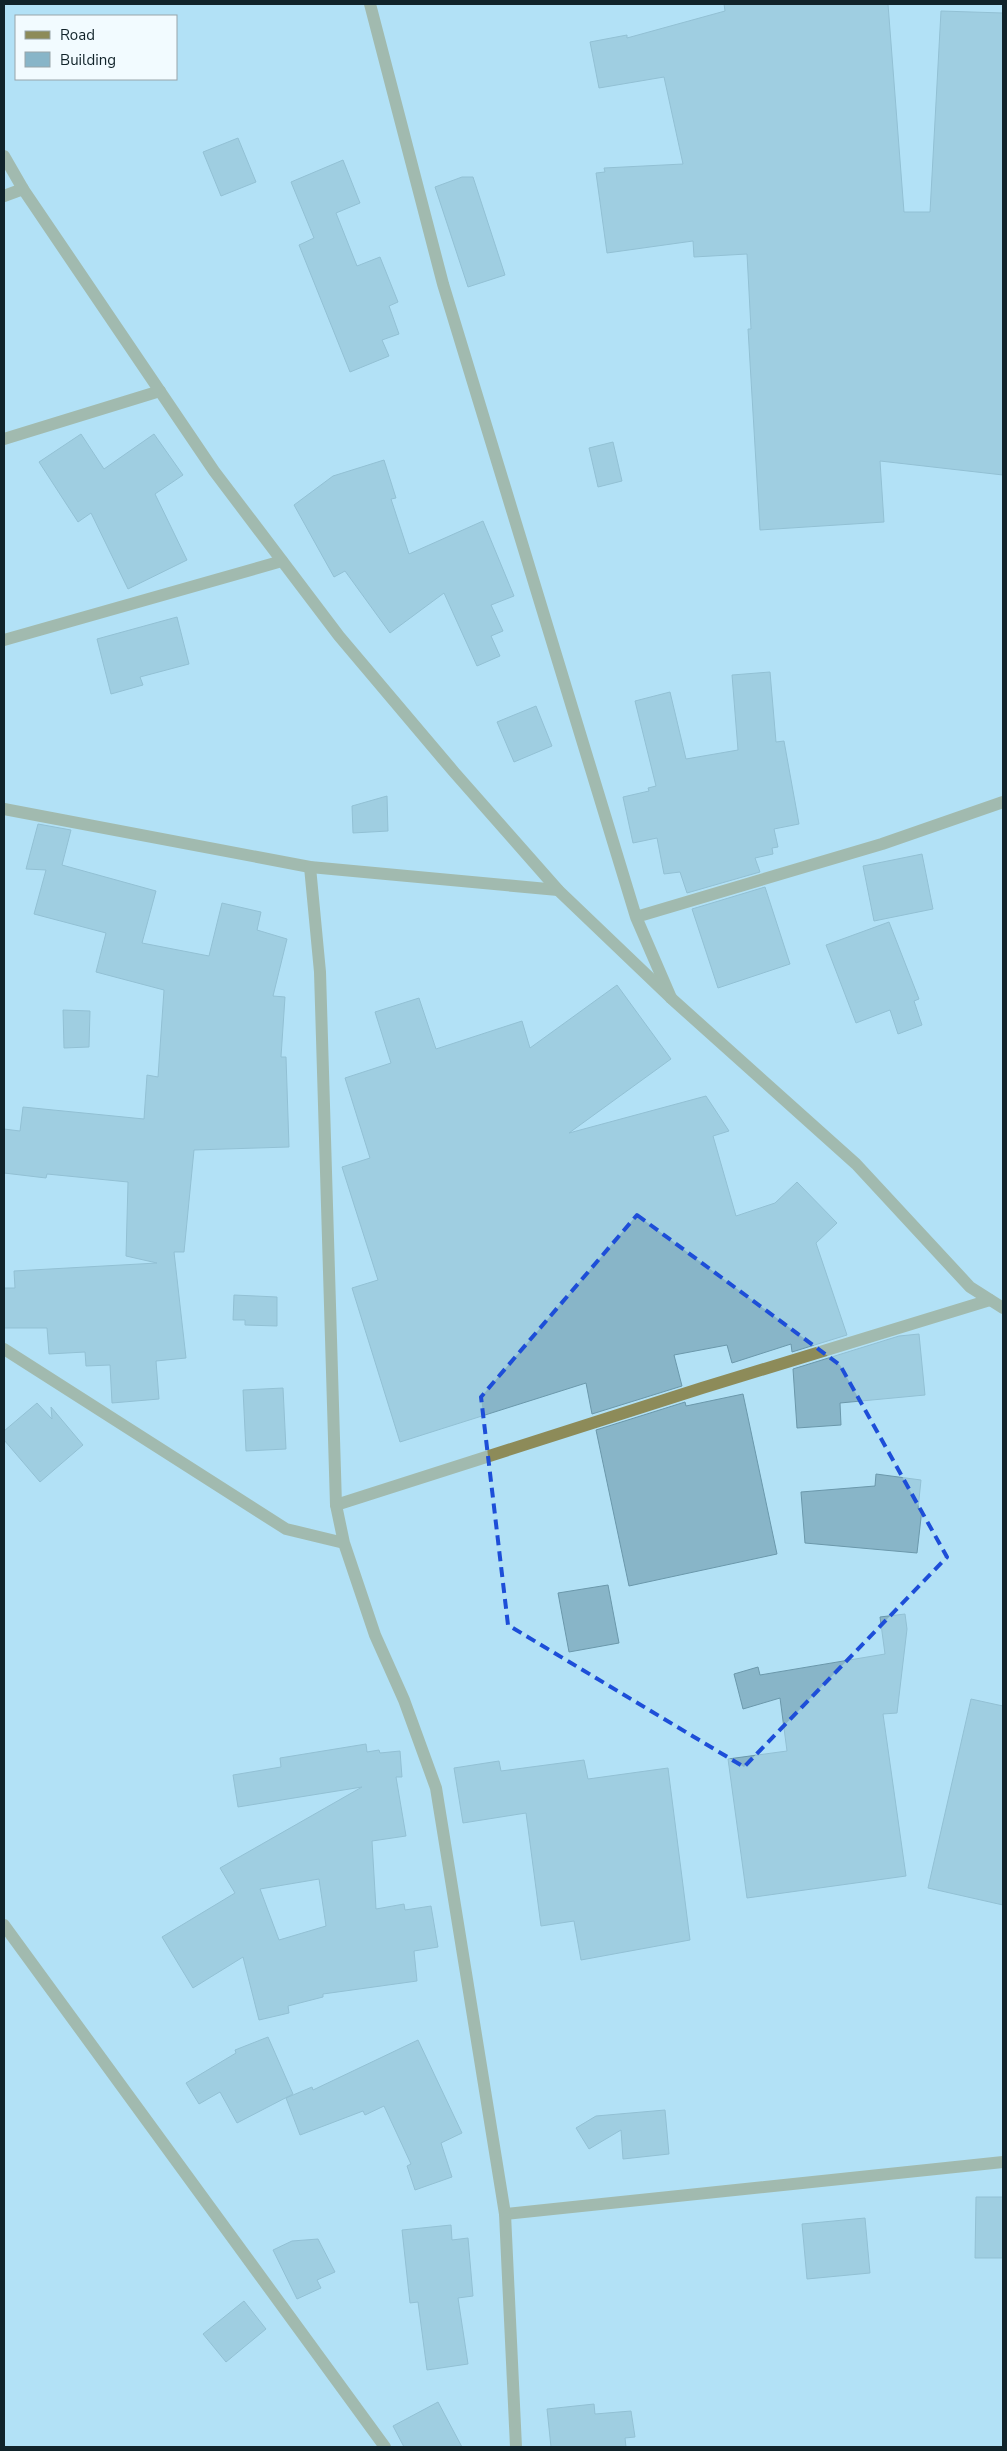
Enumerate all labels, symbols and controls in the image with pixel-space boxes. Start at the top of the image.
legend [15,15,178,80]
text: Road [60,25,95,45]
text: Building [60,50,116,70]

